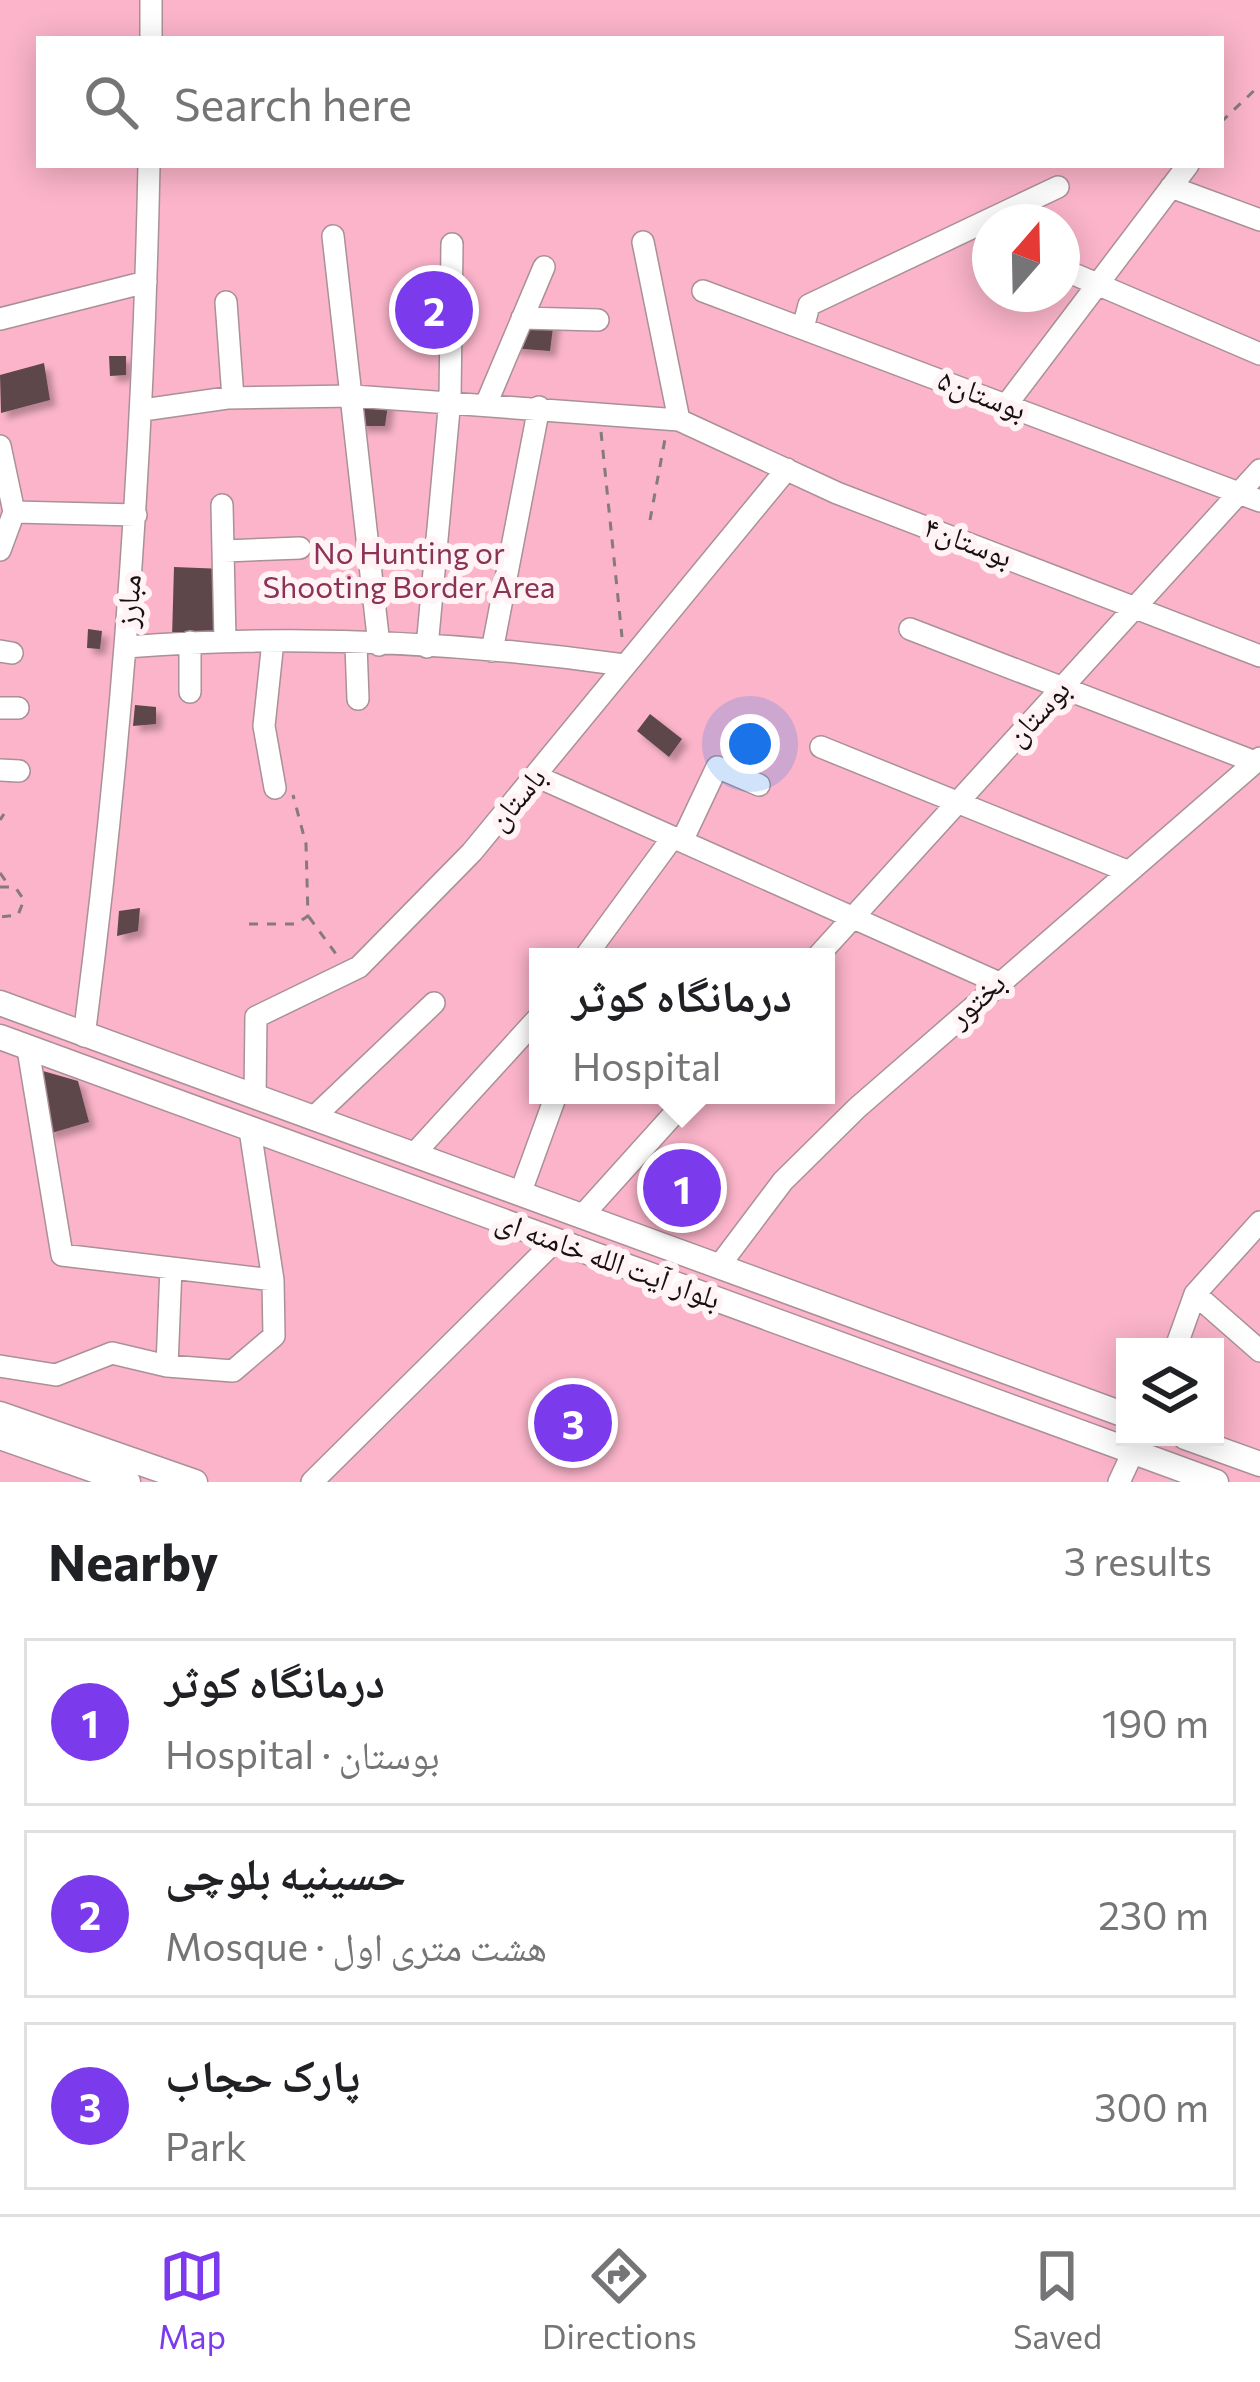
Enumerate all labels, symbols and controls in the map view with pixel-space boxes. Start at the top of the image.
search box [36,36,1224,168]
icon: search [78,69,144,135]
text: Search here [174,75,412,130]
north arrow [972,204,1080,312]
pin: 2 [395,265,473,355]
street label: بوستان۵ [933,359,1032,428]
street label: بوستان۴ [919,506,1018,575]
park label: No Hunting or Shooting Border Area [263,533,555,604]
street label: مبارز [106,573,148,630]
street label: بوستان [996,670,1078,754]
your location [720,714,780,774]
street label: باستان [478,758,554,838]
popup [529,948,835,1104]
street label: بختور [938,963,1012,1035]
text: درمانگاه کوثر [572,966,792,1021]
text: Hospital [572,1041,721,1089]
pin: 1 [643,1143,721,1233]
street label: بلوار آیت الله خامنه ای [491,1200,726,1317]
map controls [1116,1338,1224,1446]
button: layers [1116,1338,1224,1446]
pin: 3 [534,1378,612,1468]
text: Nearby [48,1529,218,1592]
text: 3 results [1064,1536,1212,1584]
text: درمانگاه کوثر [165,1652,385,1707]
text: 1 [81,1698,99,1746]
text: 190 m [1102,1698,1209,1746]
text: Hospital · بوستان [165,1729,440,1777]
text: حسینیه بلوچی [165,1844,406,1899]
text: 2 [79,1890,101,1938]
text: 230 m [1098,1890,1209,1938]
text: Mosque · هشت متری اول [165,1921,547,1969]
text: پارک حجاب [165,2046,360,2101]
text: 3 [79,2082,101,2130]
text: 300 m [1094,2082,1209,2130]
text: Park [165,2121,247,2169]
tab: Map [158,2243,226,2356]
tab: Directions [542,2243,697,2356]
tab: Saved [1013,2243,1102,2356]

